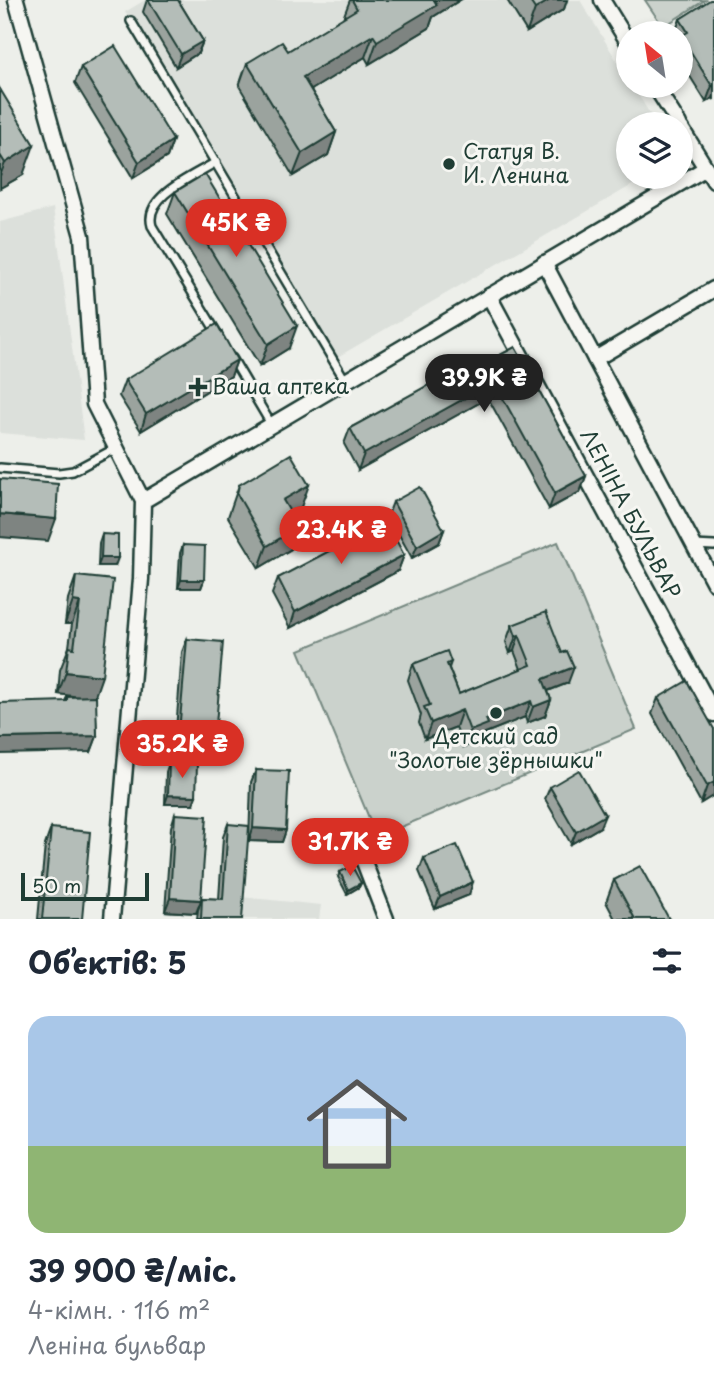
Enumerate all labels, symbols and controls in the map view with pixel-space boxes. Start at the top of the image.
north arrow [616,21,693,98]
map controls [616,21,693,189]
button: layers [616,112,693,189]
place label: Статуя В. И. Ленина [463,134,570,190]
marker: Статуя В. И. Ленина [441,156,457,172]
pin: 45K ₴ [187,200,285,259]
text: 45K ₴ [202,204,270,239]
pin: 39.9K ₴ [419,354,549,414]
text: 39.9K ₴ [441,359,527,394]
place label: Ваша аптека [212,369,349,401]
marker: Ваша аптека [190,379,206,395]
street label: ЛЕНІНА БУЛЬВАР [573,422,690,604]
pin: 23.4K ₴ [276,506,406,566]
text: 23.4K ₴ [296,511,386,546]
marker: Детский сад "Золотые зёрнышки" [488,705,504,721]
place label: Детский сад "Золотые зёрнышки" [389,719,603,775]
pin: 35.2K ₴ [117,720,247,780]
text: 35.2K ₴ [136,725,228,760]
pin: 31.7K ₴ [285,818,415,878]
text: 31.7K ₴ [308,823,392,858]
scale bar [21,870,149,902]
text: 50 m [32,871,81,899]
text: Об’єктів: 5 [28,939,187,984]
icon: filters [648,942,686,980]
icon: home [294,1061,420,1187]
text: 39 900 ₴/міс. [28,1247,237,1292]
text: 4-кімн. · 116 m² [28,1292,210,1327]
text: Леніна бульвар [28,1327,206,1362]

